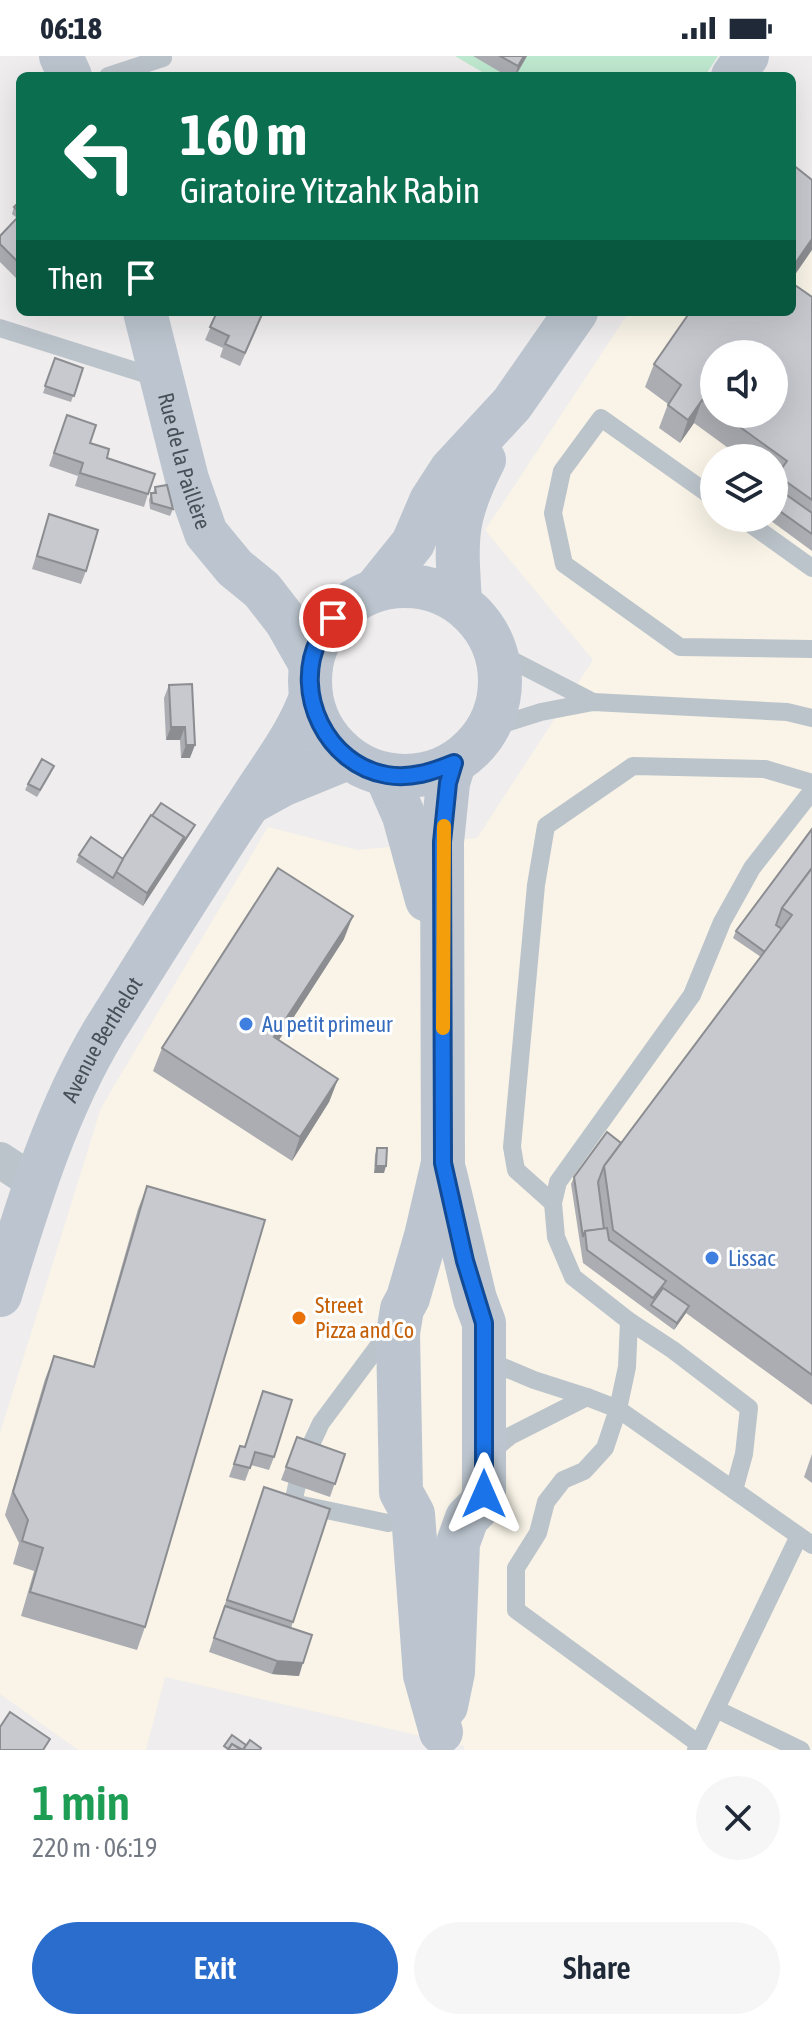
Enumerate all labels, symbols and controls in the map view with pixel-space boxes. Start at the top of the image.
text: 06:18 [40,11,102,45]
text: 160 m [180,103,307,167]
icon: left [48,104,152,208]
text: Giratoire Yitzahk Rabin [180,169,480,211]
icon: arrive [119,256,163,300]
text: Then [48,261,103,295]
map controls [700,340,788,532]
button: sound [700,340,788,428]
street label: Rue de la Paillère [153,390,217,533]
button: layers [700,444,788,532]
pin [299,584,367,652]
icon: arrive [311,596,355,640]
street label: Avenue Berthelot [56,972,148,1106]
place label: Au petit primeur [262,1011,393,1037]
marker: Au petit primeur [237,1015,255,1033]
place label: Lissac [728,1245,776,1271]
marker: Lissac [703,1249,721,1267]
place label: Street Pizza and Co [315,1292,414,1343]
marker: Street Pizza and Co [290,1309,308,1327]
position arrow [442,1452,526,1536]
text: 1 min [32,1775,130,1830]
button: close [696,1776,780,1860]
text: 220 m · 06:19 [32,1833,157,1863]
button: Exit [32,1922,398,2014]
button: Share [414,1922,780,2014]

